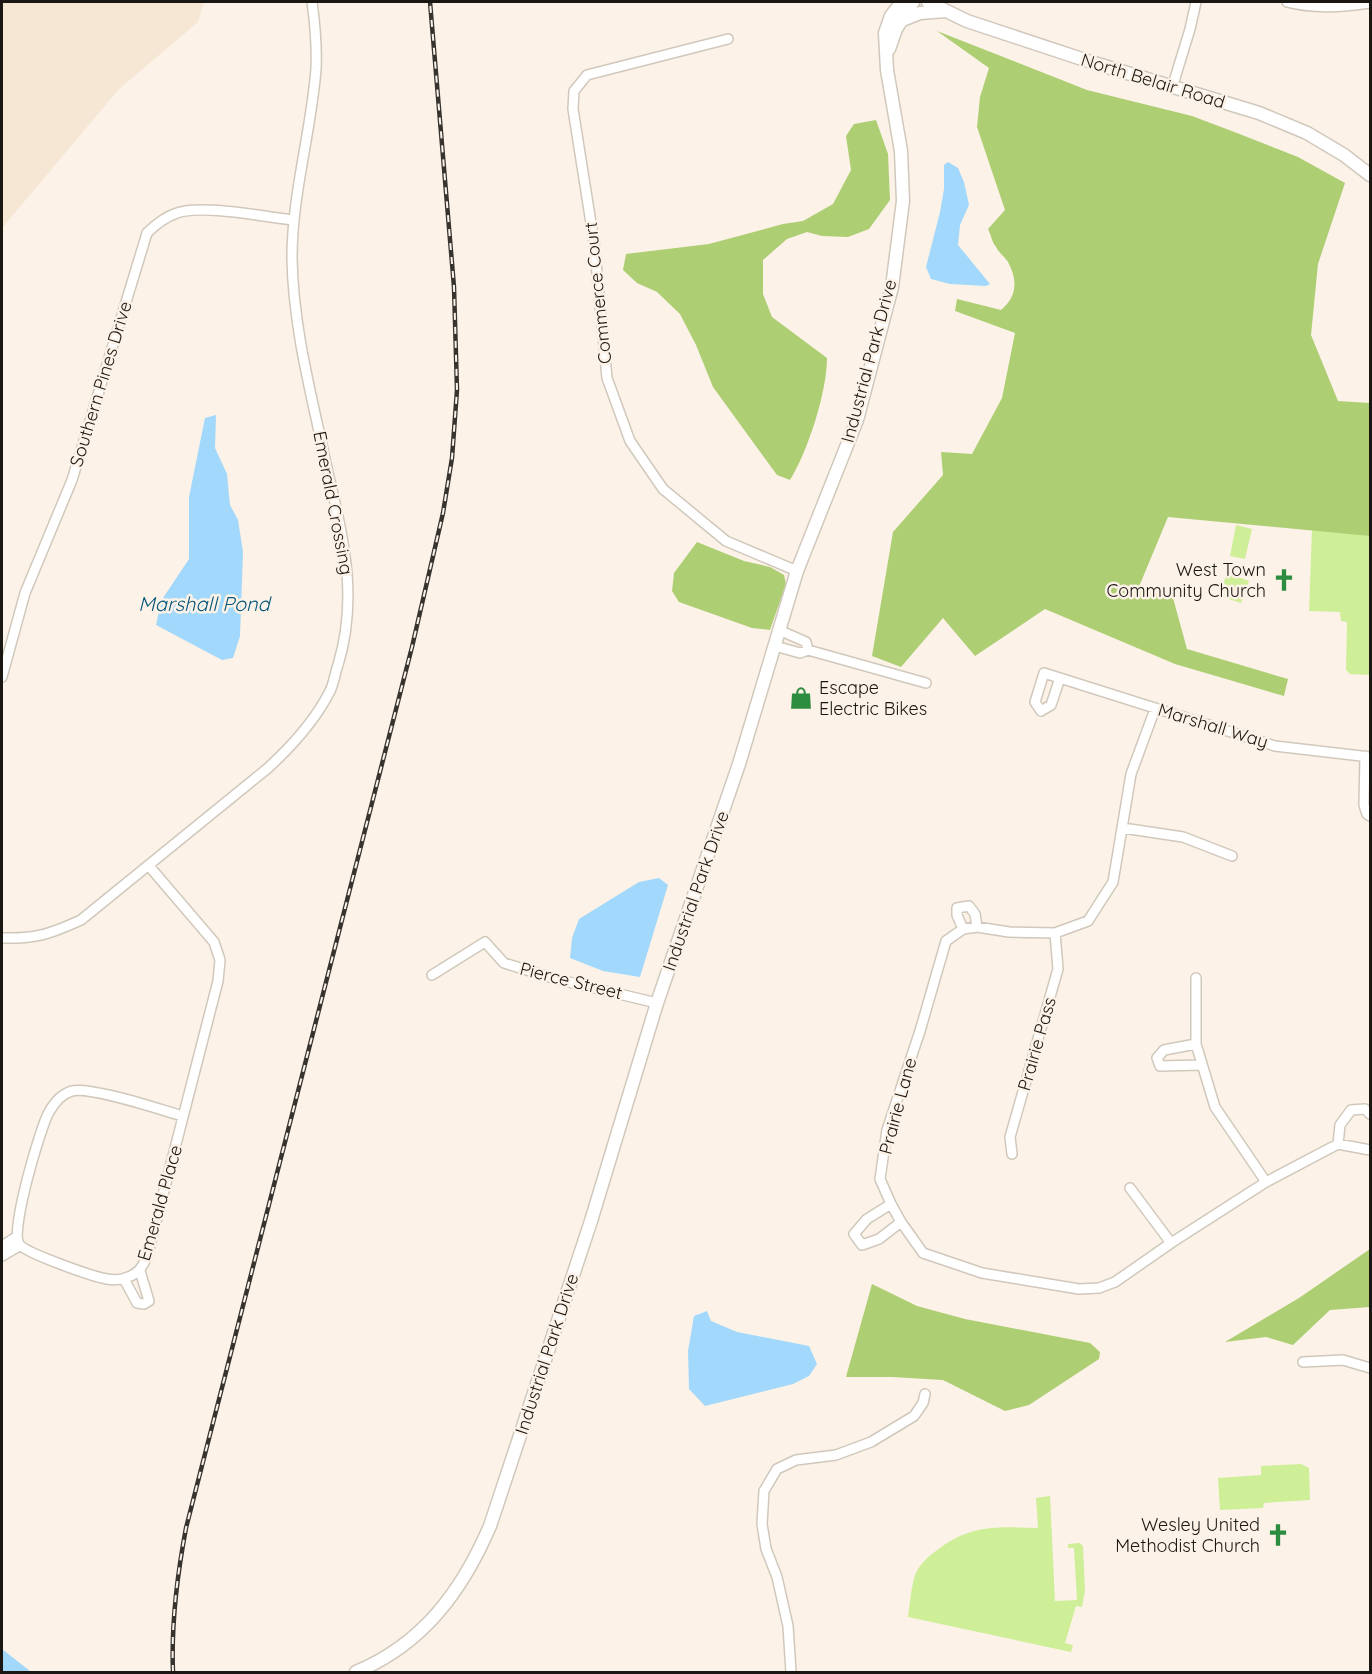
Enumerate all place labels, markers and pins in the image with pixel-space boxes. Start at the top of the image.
place label: West Town Community Church [1107,558,1266,602]
church icon: West Town Community Church [1271,567,1297,593]
place label: Escape Electric Bikes [819,676,927,720]
shop icon: Escape Electric Bikes [788,685,814,711]
place label: Wesley United Methodist Church [1115,1513,1260,1557]
church icon: Wesley United Methodist Church [1265,1522,1291,1548]

